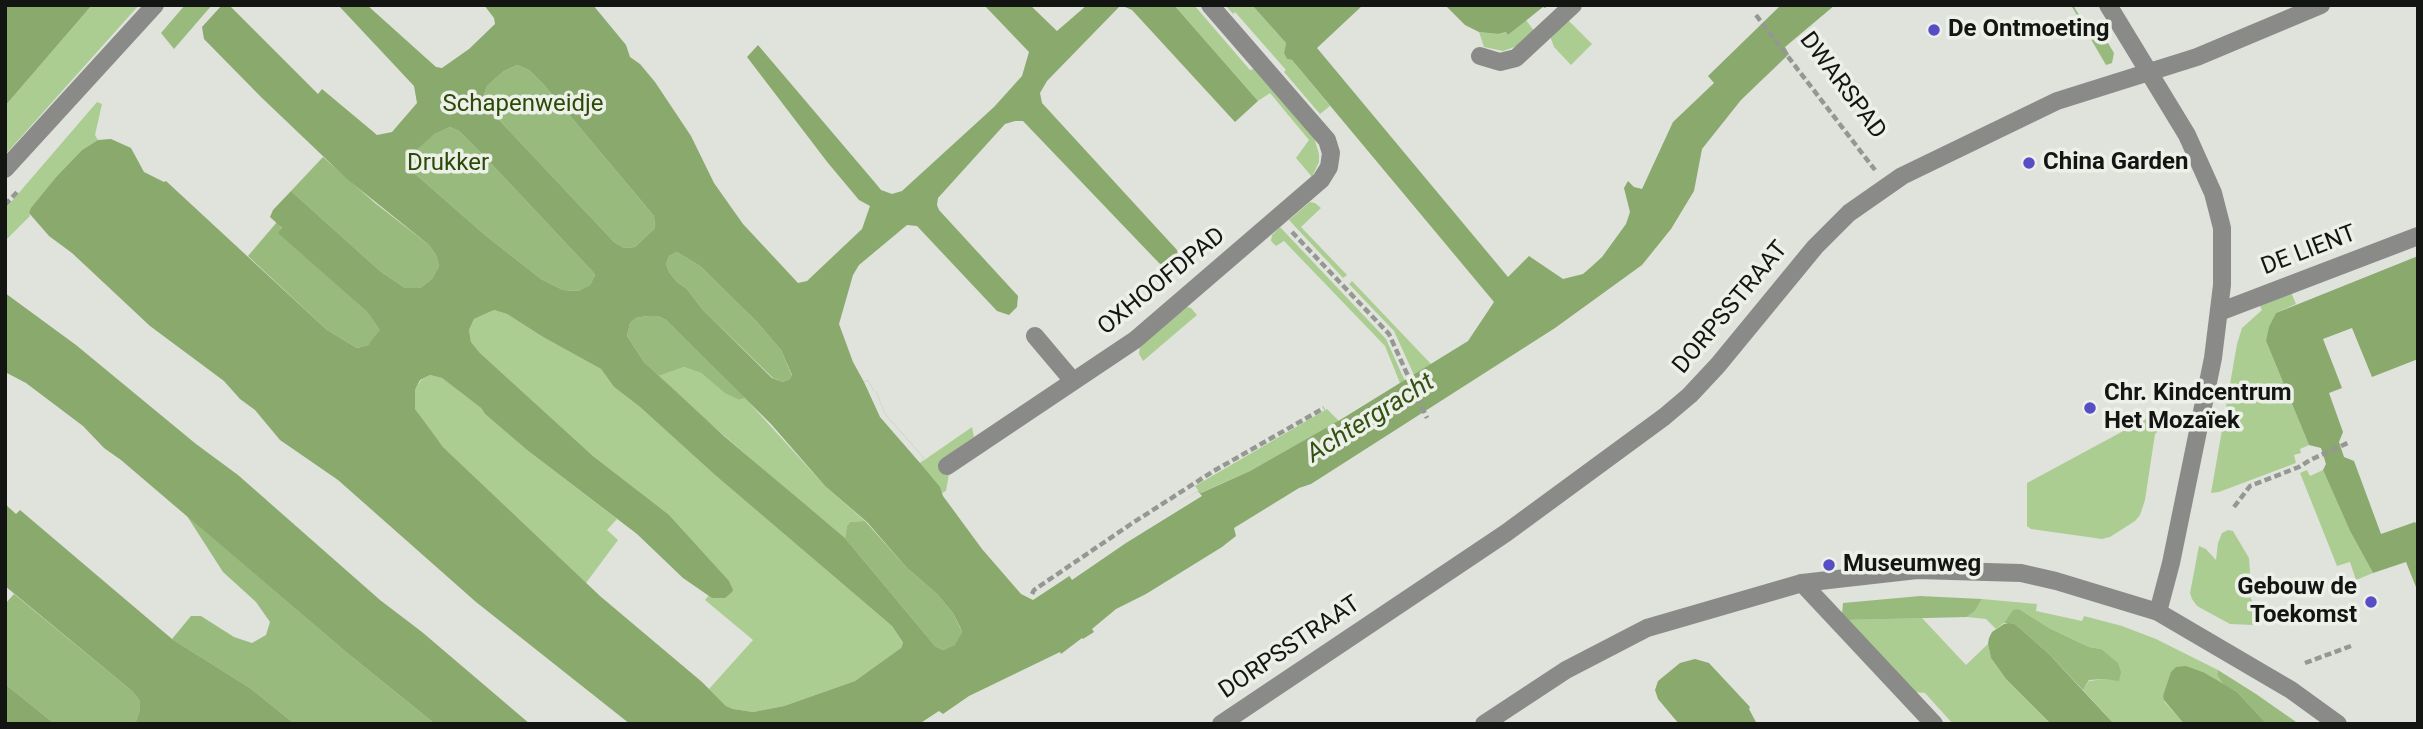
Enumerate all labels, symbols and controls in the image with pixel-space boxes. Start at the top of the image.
place label: De Ontmoeting [1948,16,2110,44]
marker: De Ontmoeting [1926,22,1942,38]
street label: DWARSPAD [1793,27,1891,145]
park label: Schapenweidje [442,91,604,119]
place label: China Garden [2043,149,2188,177]
park label: Drukker [407,150,489,178]
marker: China Garden [2021,155,2037,171]
street label: DE LIENT [2257,220,2361,282]
street label: OXHOOFDPAD [1093,222,1231,342]
street label: DORPSSTRAAT [1667,236,1795,380]
water label: Achtergracht [1301,367,1441,471]
place label: Chr. Kindcentrum Het Mozaïek [2104,380,2292,436]
marker: Chr. Kindcentrum Het Mozaïek [2082,400,2098,416]
place label: Museumweg [1843,551,1981,579]
marker: Museumweg [1821,557,1837,573]
place label: Gebouw de Toekomst [2237,574,2357,630]
street label: DORPSSTRAAT [1214,590,1366,706]
marker: Gebouw de Toekomst [2363,594,2379,610]

